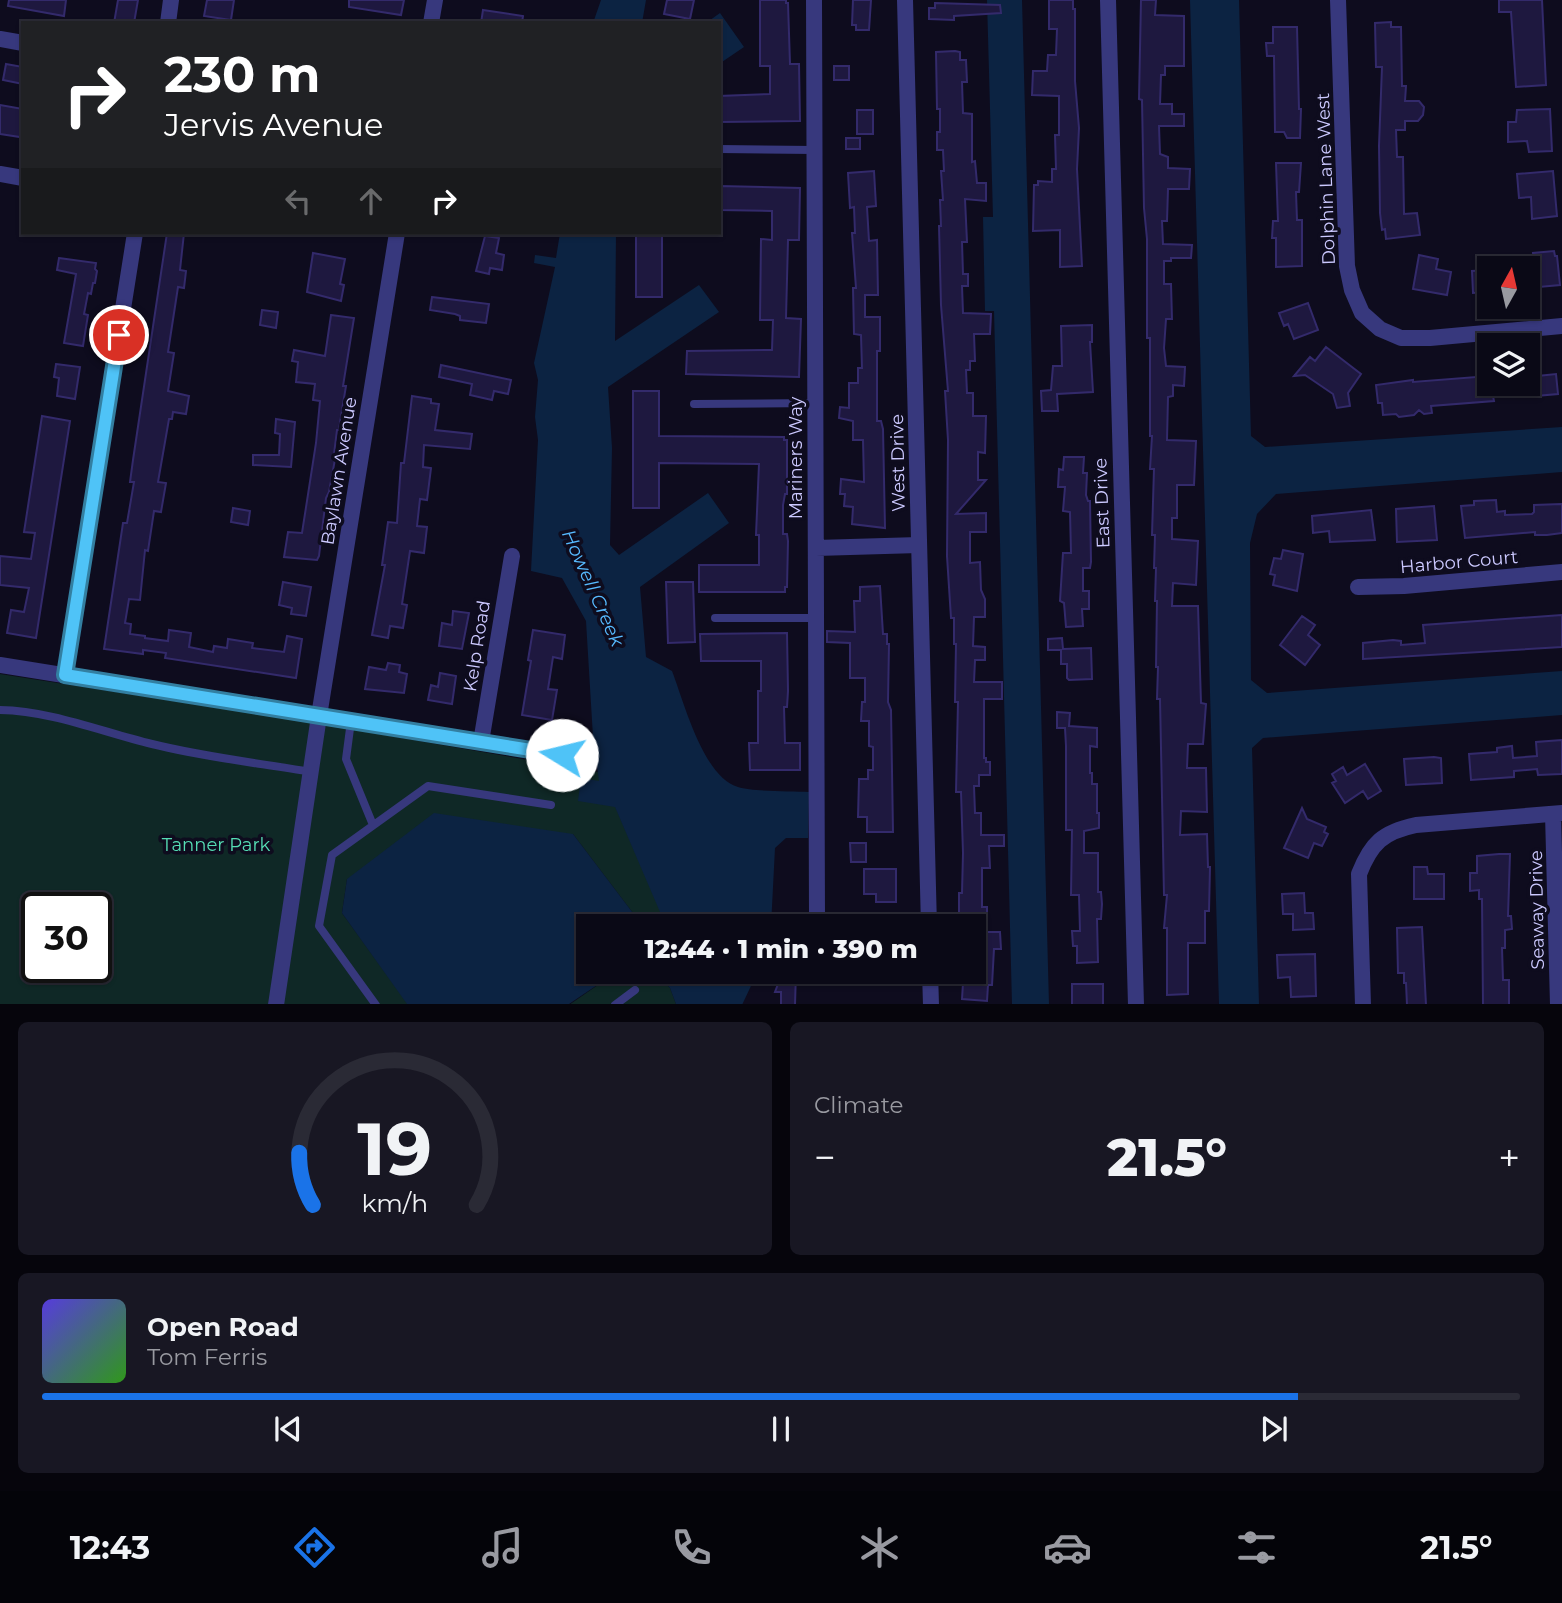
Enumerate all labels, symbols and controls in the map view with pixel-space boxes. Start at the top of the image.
text: 230 m [164,45,320,104]
icon: right [49,49,140,140]
street label: Dolphin Lane West [1312,93,1340,265]
text: Jervis Avenue [164,105,383,144]
icon: left [279,182,317,220]
icon: ahead [352,182,390,220]
icon: right [425,182,463,220]
north arrow [1477,256,1540,318]
map controls [1477,256,1540,396]
pin [89,305,149,365]
icon: arrive [100,316,138,354]
button: layers [1477,333,1540,396]
street label: Baylawn Avenue [316,395,362,547]
street label: Mariners Way [785,397,807,519]
street label: West Drive [886,414,910,512]
street label: East Drive [1089,457,1115,549]
water label: Howell Creek [557,526,629,651]
street label: Harbor Court [1399,546,1519,578]
street label: Kelp Road [459,599,495,693]
position arrow [525,718,599,792]
park label: Tanner Park [162,834,271,856]
street label: Seaway Drive [1525,850,1549,970]
speed limit sign: 30 [21,892,112,983]
text: 12:44 · 1 min · 390 m [644,933,918,965]
text: Climate [814,1091,903,1119]
text: 19 [358,1105,432,1193]
text: 21.5° [1107,1126,1227,1189]
text: − [814,1134,836,1181]
text: + [1498,1134,1520,1181]
text: km/h [362,1187,428,1217]
text: Open Road [147,1311,299,1343]
text: Tom Ferris [147,1343,267,1371]
icon: previous [269,1410,307,1448]
icon: pause [762,1410,800,1448]
icon: next [1255,1410,1293,1448]
icon: directions [290,1523,339,1572]
icon: music [478,1523,527,1572]
icon: phone [667,1523,716,1572]
icon: climate [855,1523,904,1572]
icon: car [1043,1523,1092,1572]
icon: filters [1232,1523,1281,1572]
text: 12:43 [70,1528,150,1567]
text: 21.5° [1420,1528,1492,1567]

